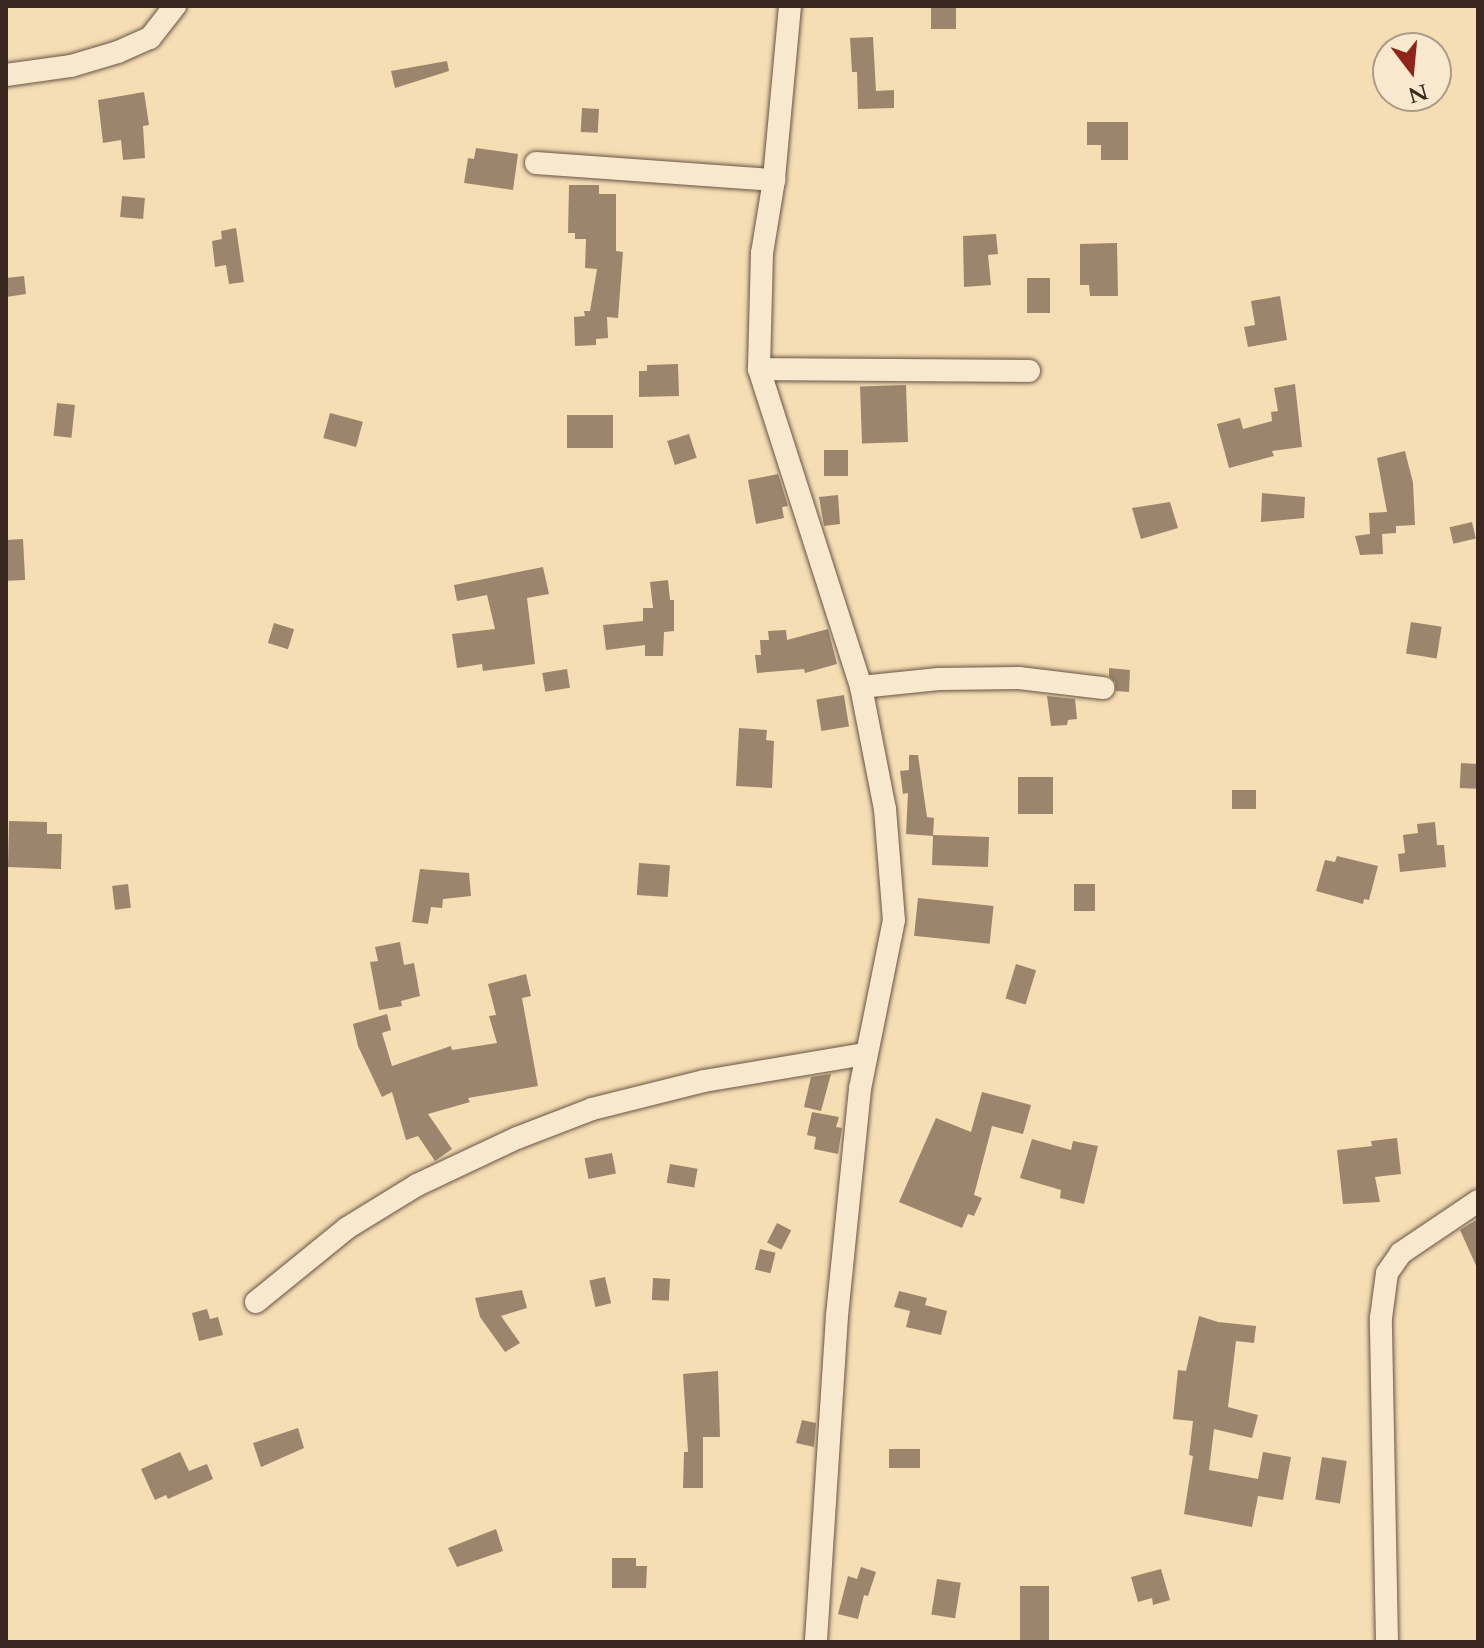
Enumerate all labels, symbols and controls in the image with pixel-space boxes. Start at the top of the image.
north arrow [1372,32,1452,112]
text: N [1405,76,1431,110]

